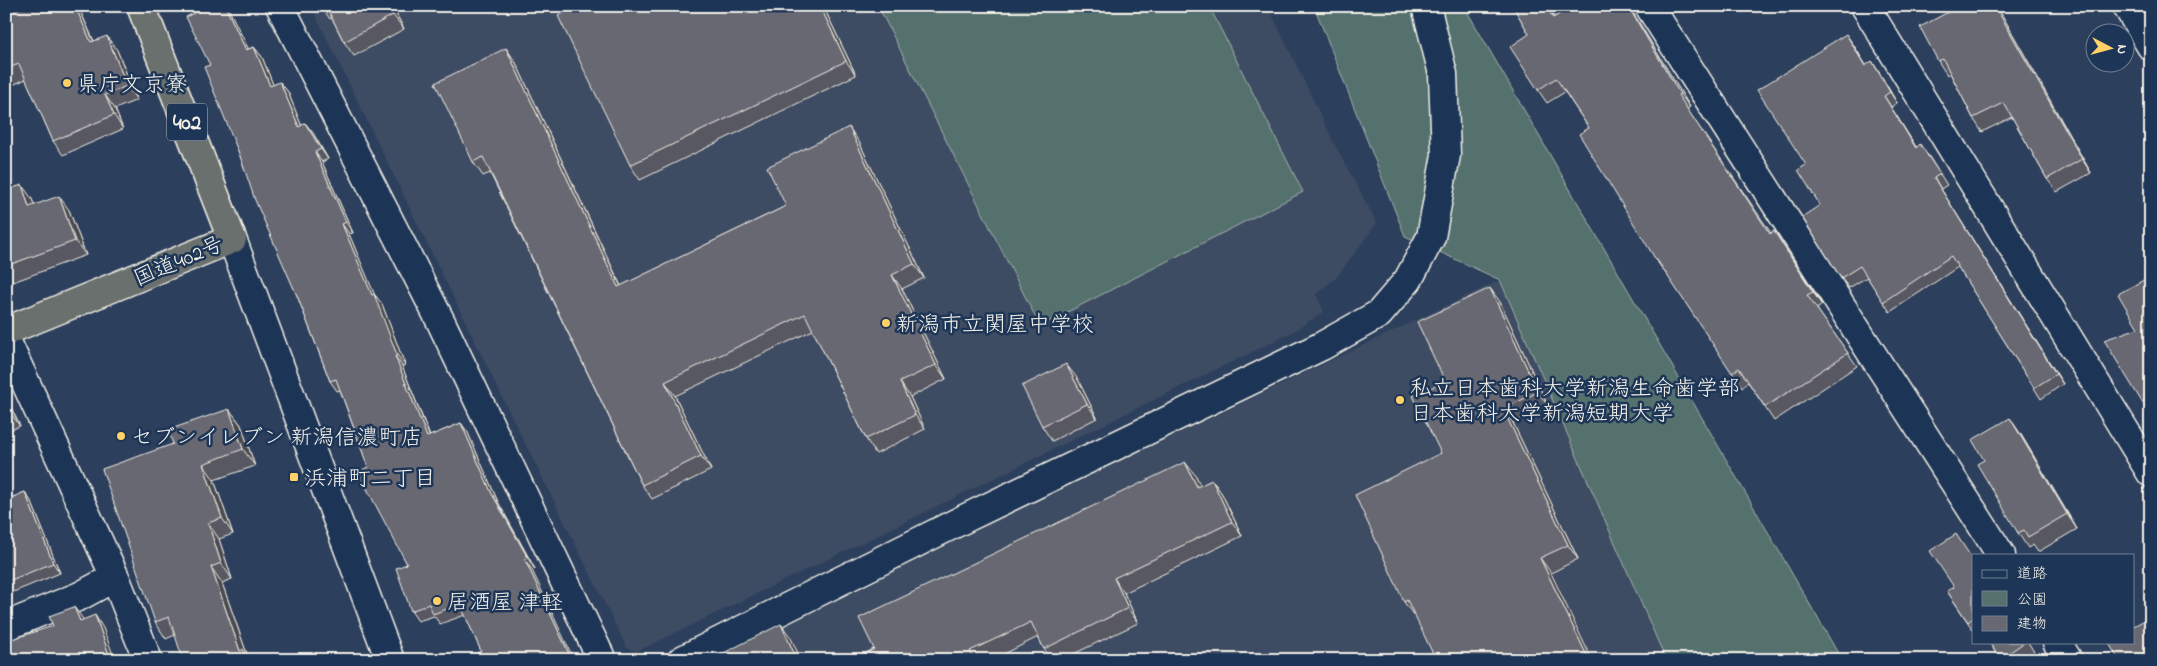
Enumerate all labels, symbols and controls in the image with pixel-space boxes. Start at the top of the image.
north arrow [2084,22,2134,72]
text: N [2111,43,2132,55]
place label: 県庁文京寮 [77,70,187,102]
marker: 県庁文京寮 [61,77,73,89]
road number: 402 [167,104,207,140]
street label: 国道402号 [129,229,229,296]
place label: 新潟市立関屋中学校 [896,310,1094,342]
marker: 新潟市立関屋中学校 [880,317,892,329]
place label: 私立日本歯科大学新潟生命歯学部 日本歯科大学新潟短期大学 [1410,374,1740,431]
marker: 私立日本歯科大学新潟生命歯学部 日本歯科大学新潟短期大学 [1394,394,1406,406]
place label: セブンイレブン 新潟信濃町店 [131,423,423,455]
marker: セブンイレブン 新潟信濃町店 [115,430,127,442]
place label: 浜浦町二丁目 [304,464,436,496]
marker: 浜浦町二丁目 [288,471,300,483]
legend [1972,554,2134,644]
text: 道路 [2017,563,2047,585]
place label: 居酒屋 津軽 [447,588,563,620]
text: 公園 [2017,589,2047,611]
marker: 居酒屋 津軽 [431,595,443,607]
text: 建物 [2017,613,2047,635]

